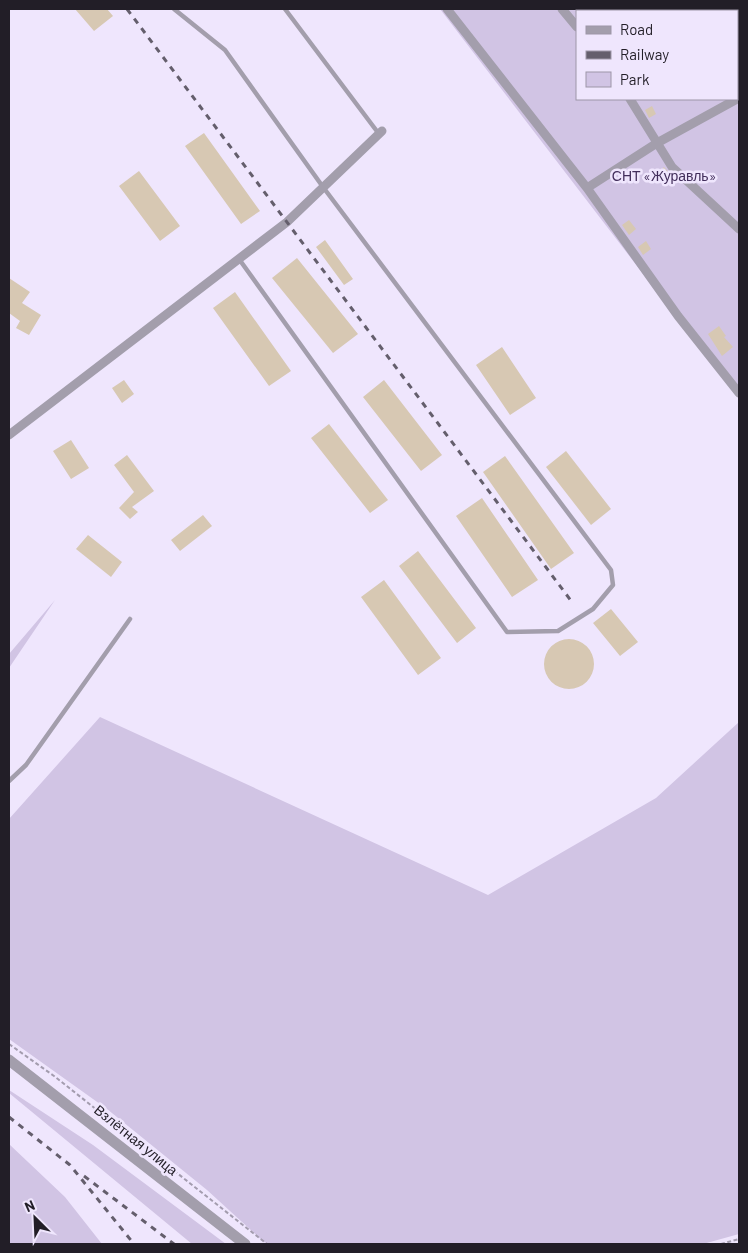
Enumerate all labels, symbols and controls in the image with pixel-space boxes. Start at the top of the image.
legend [576,10,738,100]
text: Road [620,20,653,38]
text: Railway [620,45,669,63]
text: Park [620,70,650,88]
park label: СНТ «Журавль» [612,167,716,184]
street label: Взлётная улица [91,1101,182,1179]
north arrow [10,1193,60,1243]
text: N [22,1196,37,1215]

